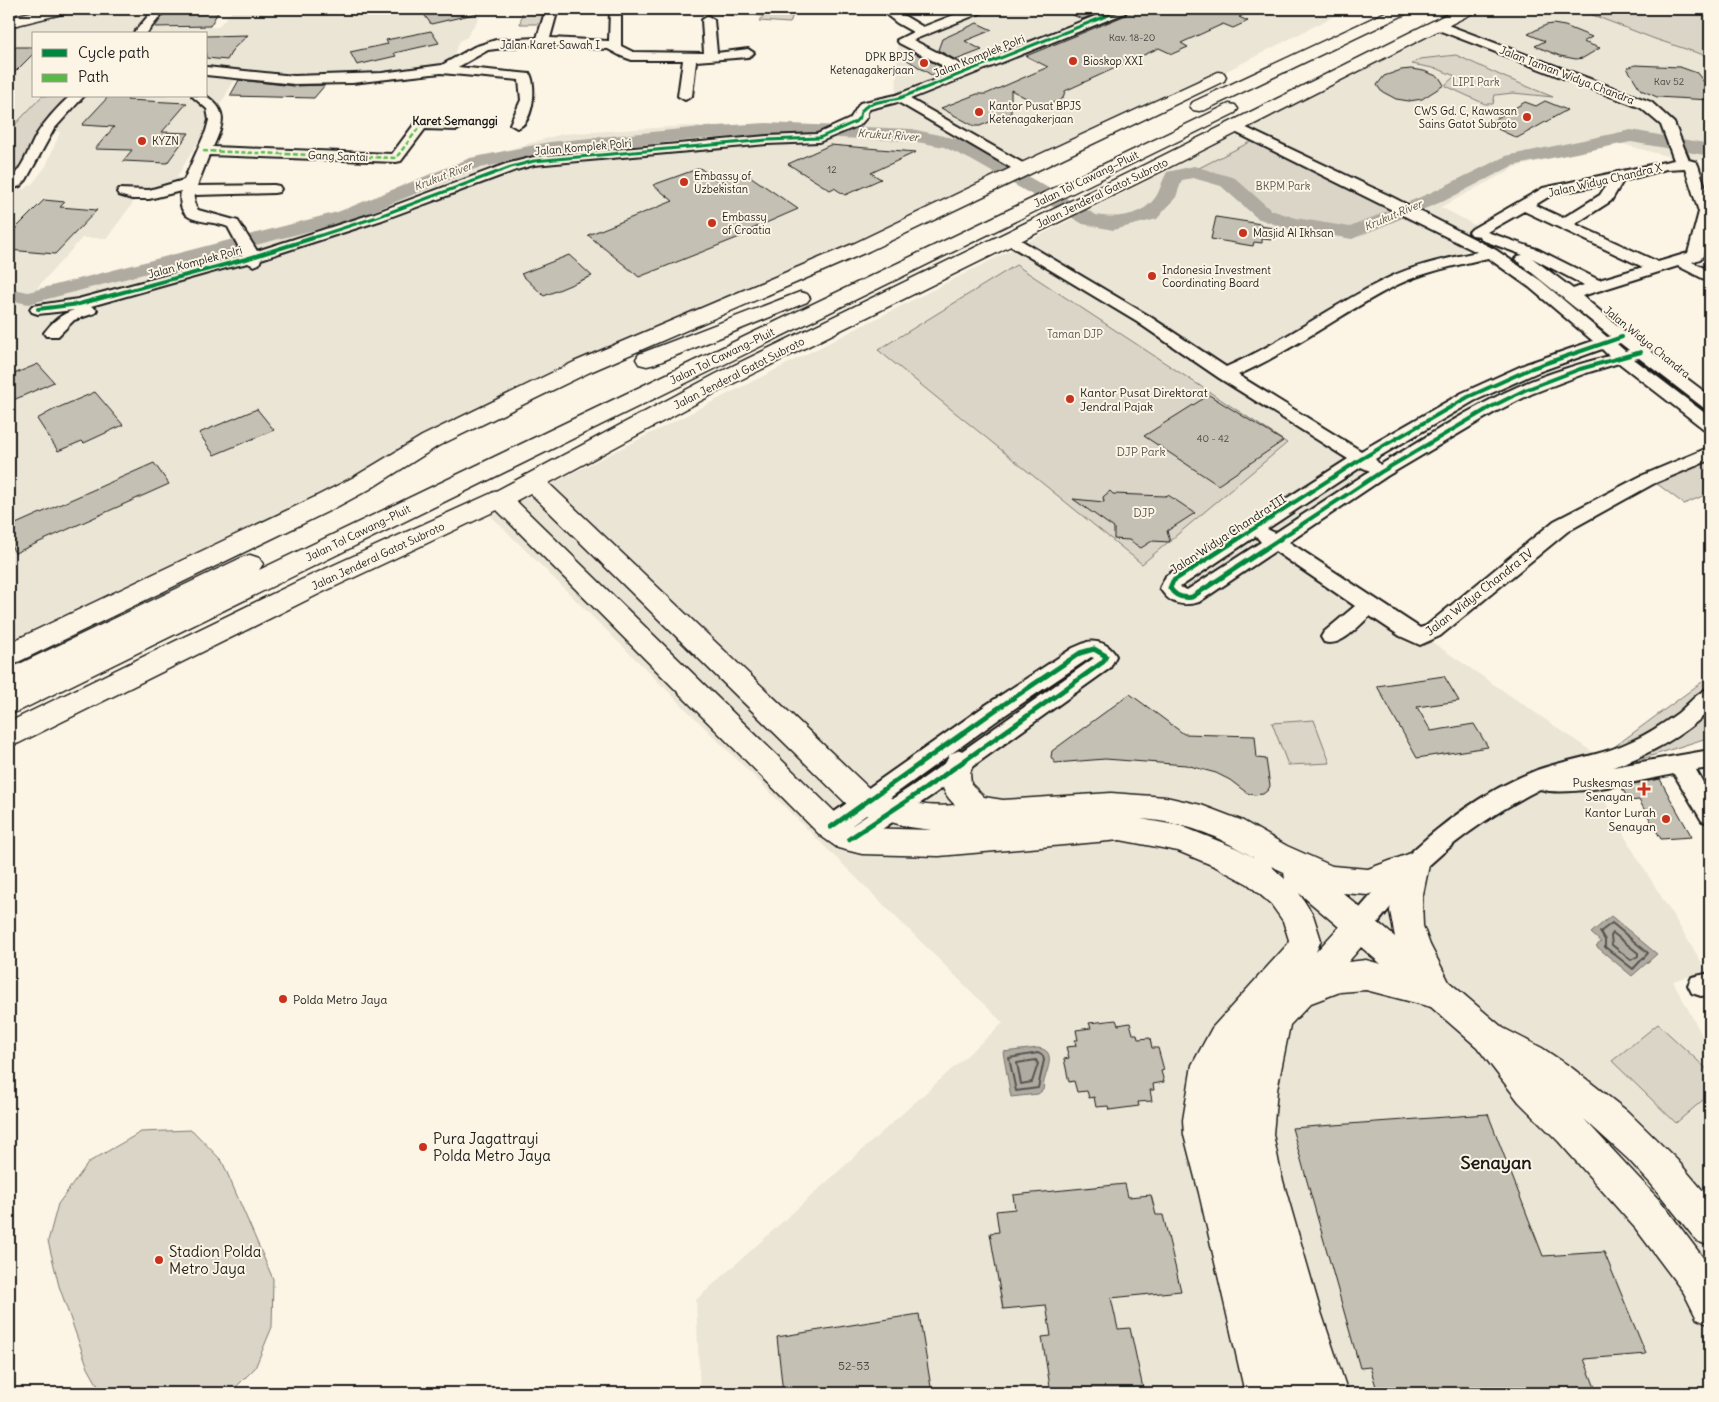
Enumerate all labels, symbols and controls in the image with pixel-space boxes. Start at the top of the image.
street label: Jalan Komplek Polri [931,31,1027,81]
house number: Kav. 18-20 [1109,31,1155,44]
legend [32,32,208,98]
street label: Jalan Karet Sawah I [500,38,600,52]
text: Cycle path [78,43,150,62]
street label: Jalan Taman Widya Chandra [1498,43,1636,107]
place label: DPK BPJS Ketenagakerjaan [830,50,914,77]
place label: Bioskop XXI [1083,54,1143,68]
marker: Bioskop XXI [1067,55,1079,67]
marker: DPK BPJS Ketenagakerjaan [918,57,930,69]
text: Path [78,67,109,86]
park label: LIPI Park [1452,75,1500,89]
house number: Kav 52 [1654,75,1685,88]
place label: Kantor Pusat BPJS Ketenagakerjaan [989,99,1081,126]
place label: CWS Gd. C, Kawasan Sains Gatot Subroto [1414,104,1517,131]
marker: Kantor Pusat BPJS Ketenagakerjaan [973,106,985,118]
marker: CWS Gd. C, Kawasan Sains Gatot Subroto [1521,111,1533,123]
district label: Karet Semanggi [412,113,498,129]
water label: Krukut River [857,126,921,144]
place label: KYZN [152,134,179,148]
marker: KYZN [136,135,148,147]
street label: Jalan Komplek Polri [534,136,632,158]
street label: Jalan Tol Cawang–Pluit [1031,147,1141,210]
street label: Gang Santai [308,148,368,164]
street label: Jalan Jenderal Gatot Subroto [1034,155,1170,231]
water label: Krukut River [412,158,476,194]
street label: Jalan Widya Chandra X [1547,160,1663,200]
house number: 12 [827,163,837,176]
place label: Embassy of Uzbekistan [694,169,751,196]
marker: Embassy of Uzbekistan [678,176,690,188]
park label: BKPM Park [1256,179,1311,193]
water label: Krukut River [1362,196,1425,233]
place label: Embassy of Croatia [722,210,771,237]
marker: Embassy of Croatia [706,217,718,229]
place label: Masjid Al Ikhsan [1253,226,1334,240]
marker: Masjid Al Ikhsan [1237,227,1249,239]
street label: Jalan Komplek Polri [146,243,244,281]
place label: Indonesia Investment Coordinating Board [1162,263,1271,290]
marker: Indonesia Investment Coordinating Board [1146,270,1158,282]
street label: Jalan Widya Chandra [1601,303,1693,381]
street label: Jalan Tol Cawang–Pluit [667,324,777,387]
park label: Taman DJP [1047,327,1103,341]
street label: Jalan Jenderal Gatot Subroto [671,334,807,412]
place label: Kantor Pusat Direktorat Jendral Pajak [1080,385,1208,414]
marker: Kantor Pusat Direktorat Jendral Pajak [1064,393,1076,405]
house number: 40 - 42 [1197,432,1230,445]
park label: DJP Park [1116,444,1166,459]
street label: Jalan Widya Chandra III [1167,491,1289,577]
street label: Jalan Tol Cawang–Pluit [303,501,413,564]
park label: DJP [1133,505,1155,520]
street label: Jalan Jenderal Gatot Subroto [309,519,447,593]
street label: Jalan Widya Chandra IV [1422,545,1536,639]
place label: Puskesmas Senayan [1573,775,1633,804]
marker: Puskesmas Senayan [1637,782,1651,796]
place label: Kantor Lurah Senayan [1585,805,1656,834]
marker: Kantor Lurah Senayan [1660,813,1672,825]
place label: Polda Metro Jaya [293,992,387,1007]
marker: Polda Metro Jaya [277,993,289,1005]
place label: Pura Jagattrayi Polda Metro Jaya [433,1129,551,1165]
marker: Pura Jagattrayi Polda Metro Jaya [417,1141,429,1153]
district label: Senayan [1460,1151,1532,1174]
place label: Stadion Polda Metro Jaya [169,1242,262,1278]
marker: Stadion Polda Metro Jaya [153,1254,165,1266]
house number: 52-53 [838,1358,870,1373]

